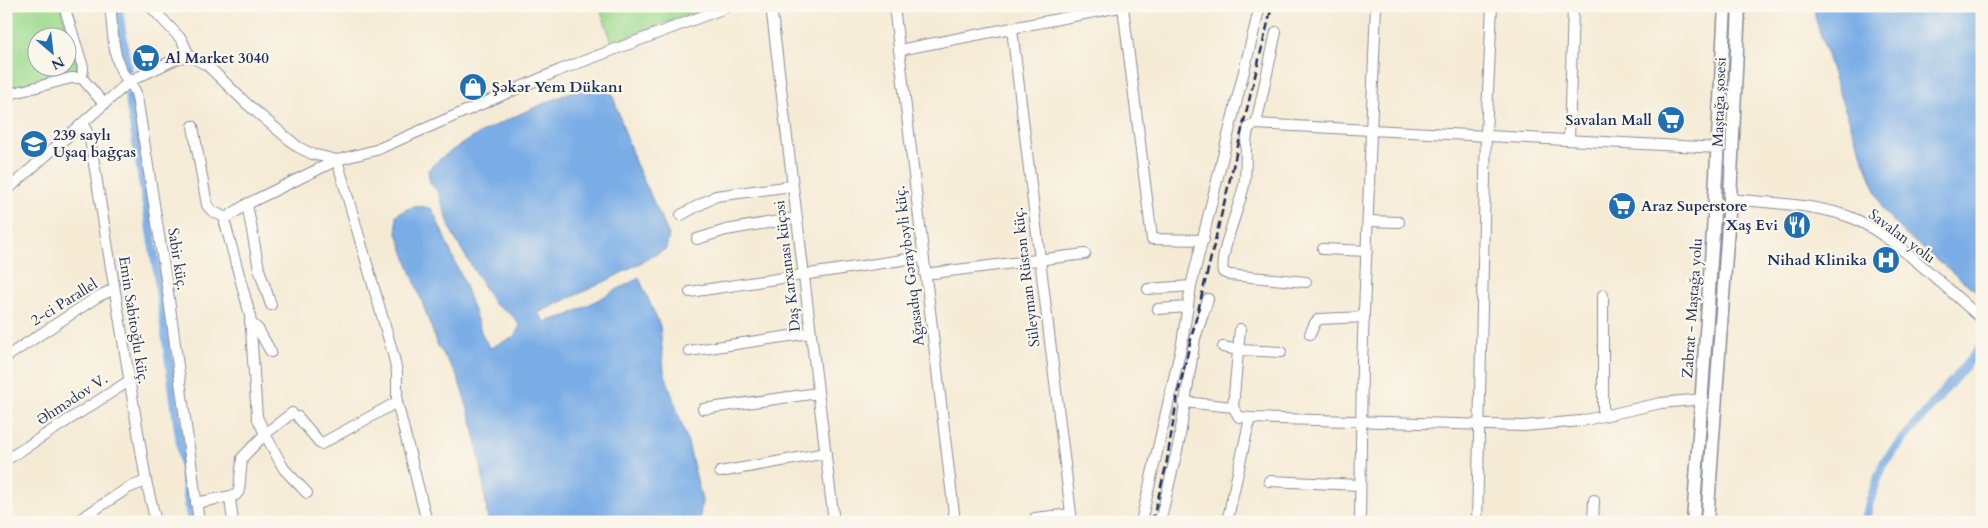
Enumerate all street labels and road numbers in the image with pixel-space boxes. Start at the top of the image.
street label: Maştağa şosesi [1707,57,1731,147]
street label: Ağasadıq Gəraybəyli küç. [889,185,929,347]
street label: Daş Karxanası küçəsi [769,199,805,333]
street label: Savalan yolu [1864,204,1940,268]
street label: Süleyman Rüstən küç. [1008,206,1044,348]
street label: Sabir küç. [163,226,193,292]
street label: Zabrat - Maştağa yolu [1677,237,1707,379]
street label: Emin Sabitoğlu küç. [114,255,154,385]
street label: 2-ci Parallel [27,274,101,330]
street label: Əhmədov V. [33,369,111,429]

